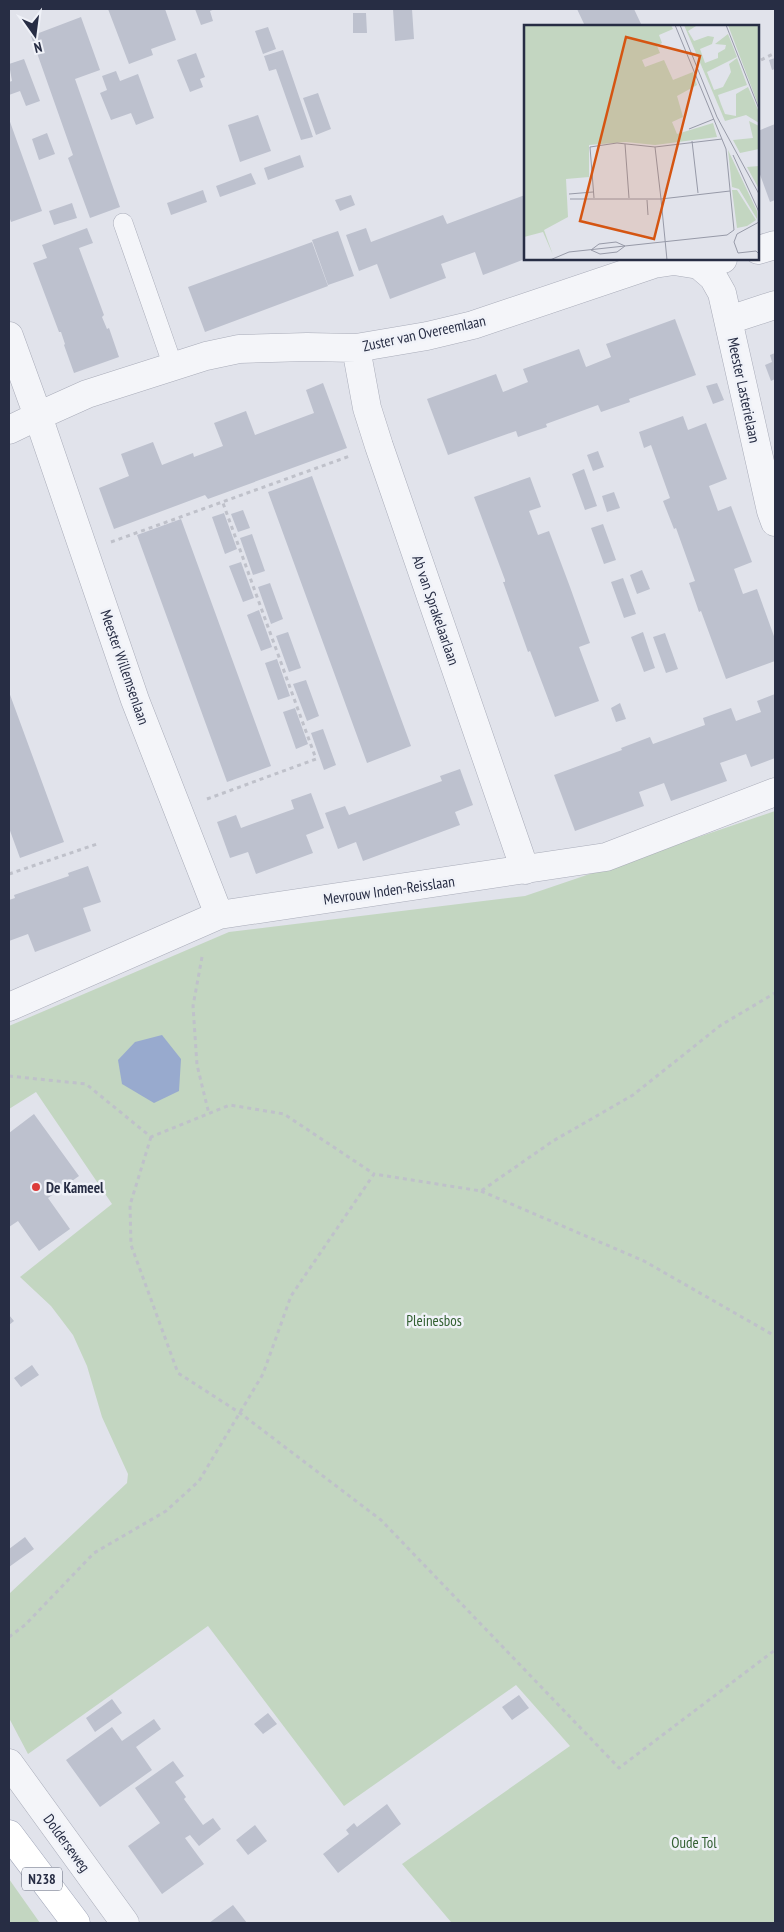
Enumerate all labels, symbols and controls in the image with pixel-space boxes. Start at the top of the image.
north arrow [10,10,60,60]
inset map [524,25,759,260]
text: N [32,38,44,57]
street label: Zuster van Overeemlaan [361,311,487,355]
street label: Meester Lasterielaan [724,336,764,444]
street label: Ab van Sprakelaarlaan [408,553,464,667]
street label: Meester Willemsenlaan [96,607,154,727]
street label: Mevrouw Inden-Reisslaan [322,871,456,909]
place label: De Kameel [46,1178,104,1197]
marker: De Kameel [30,1181,42,1193]
park label: Pleinesbos [406,1311,462,1330]
street label: Dolderseweg [40,1810,94,1876]
park label: Oude Tol [671,1833,717,1852]
road number: N238 [22,1868,62,1890]

